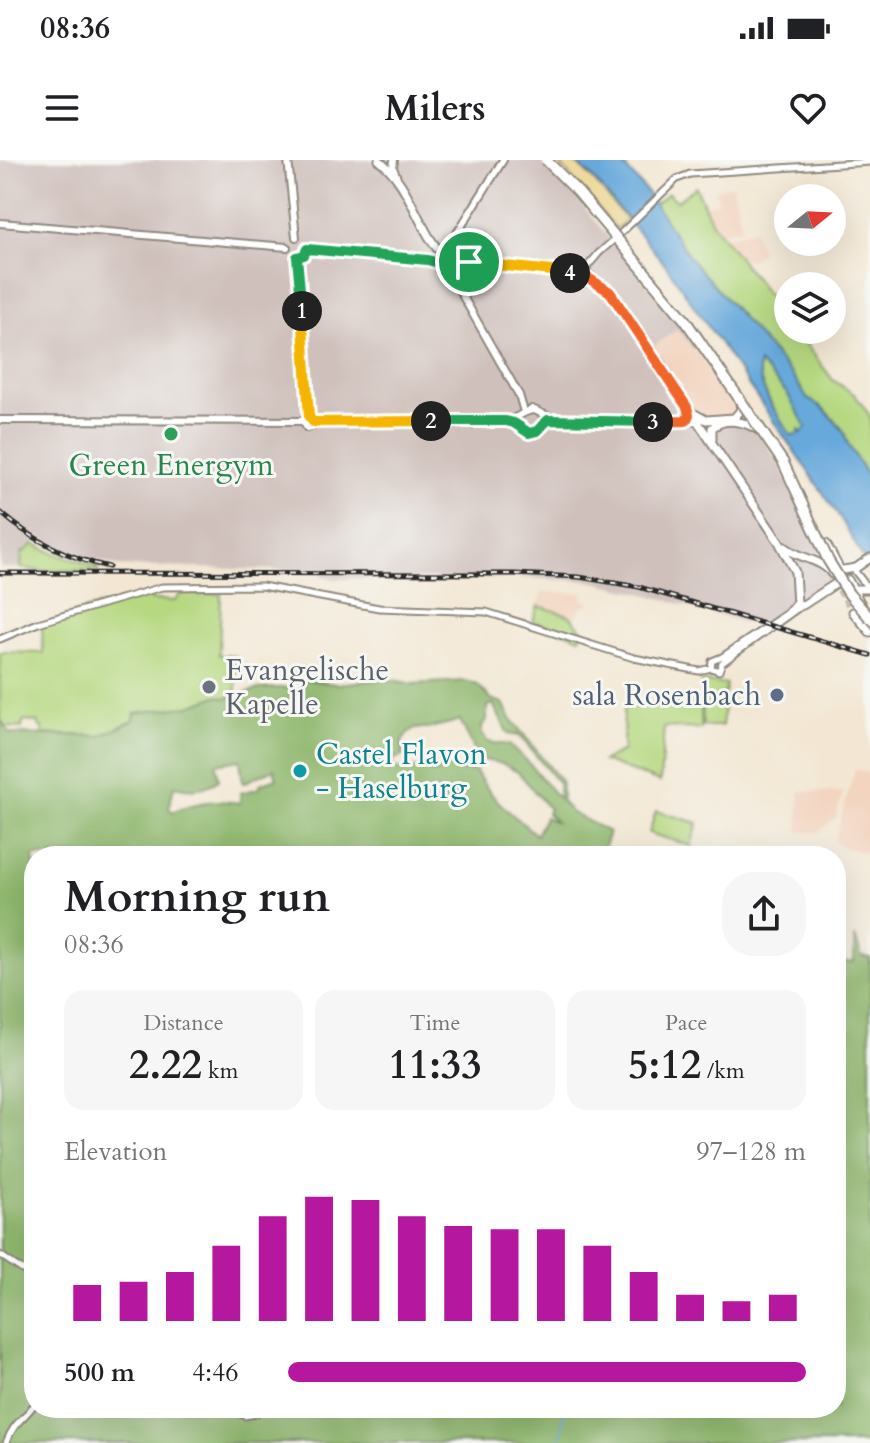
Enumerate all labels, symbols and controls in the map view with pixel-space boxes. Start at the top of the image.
text: 08:36 [40,8,110,49]
text: Milers [384,84,486,133]
icon: menu [40,86,84,130]
icon: heart [786,86,830,130]
north arrow [774,184,846,256]
map controls [774,184,846,344]
pin [435,228,503,296]
icon: arrive [447,240,491,284]
pin: 4 [550,253,590,293]
text: 4 [564,258,576,288]
button: layers [774,272,846,344]
pin: 1 [282,291,322,331]
text: 1 [296,296,308,326]
pin: 2 [411,401,451,441]
pin: 3 [633,402,673,442]
text: 2 [425,406,437,436]
text: 3 [647,407,659,437]
marker: Green Energym [162,425,180,443]
place label: Green Energym [68,445,274,486]
place label: Evangelische Kapelle [225,650,389,725]
place label: sala Rosenbach [572,675,762,716]
marker: Evangelische Kapelle [200,678,218,696]
marker: sala Rosenbach [768,686,786,704]
place label: Castel Flavon - Haselburg [316,734,487,809]
marker: Castel Flavon - Haselburg [291,762,309,780]
text: Morning run [64,867,330,927]
button: share [722,872,806,956]
text: 08:36 [64,927,124,962]
text: Distance [143,1008,224,1038]
text: Time [410,1008,460,1038]
text: Pace [665,1008,708,1038]
text: 2.22 [129,1038,202,1093]
text: 11:33 [388,1038,482,1093]
text: 5:12 [628,1038,701,1093]
text: km [202,1056,238,1086]
text: /km [701,1056,745,1086]
text: Elevation [64,1134,167,1169]
text: 97–128 m [696,1134,806,1169]
text: 500 m [64,1355,135,1390]
text: 4:46 [192,1355,239,1390]

